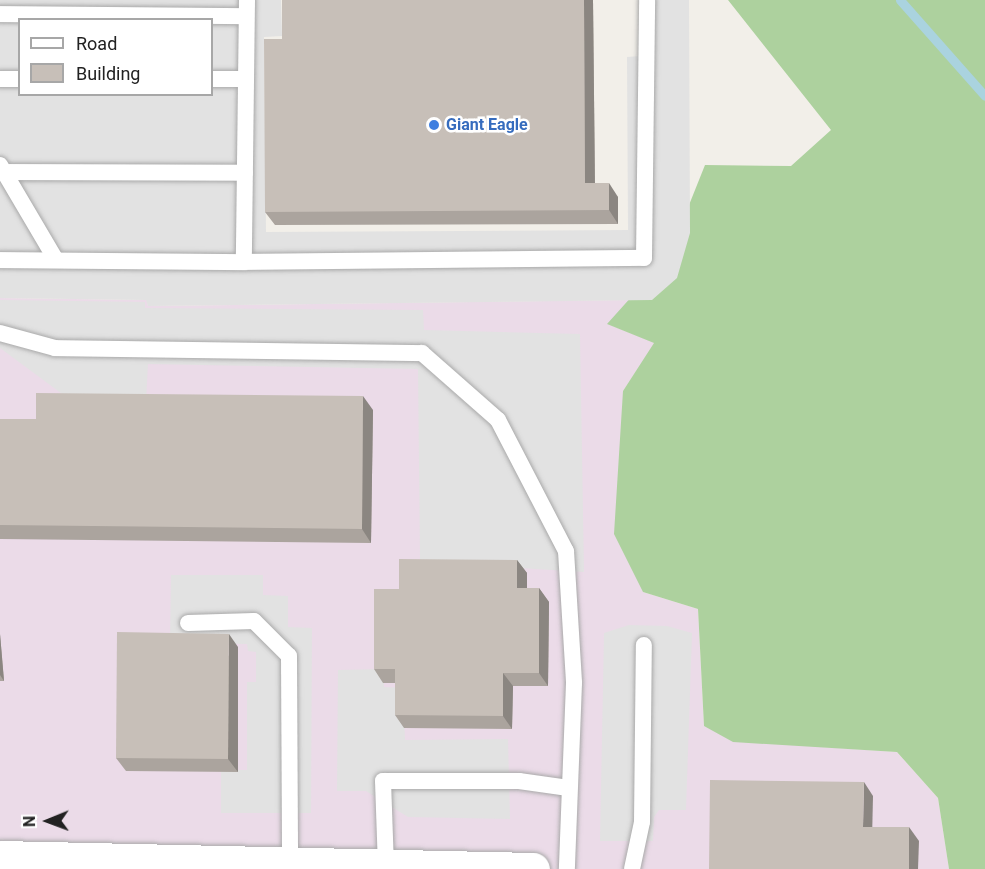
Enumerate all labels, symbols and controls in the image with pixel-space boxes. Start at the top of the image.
legend [18,18,213,96]
text: Road [76,33,117,54]
text: Building [76,63,140,84]
place label: Giant Eagle [446,115,528,135]
marker: Giant Eagle [427,118,441,132]
north arrow [18,791,78,851]
text: N [20,816,39,827]

